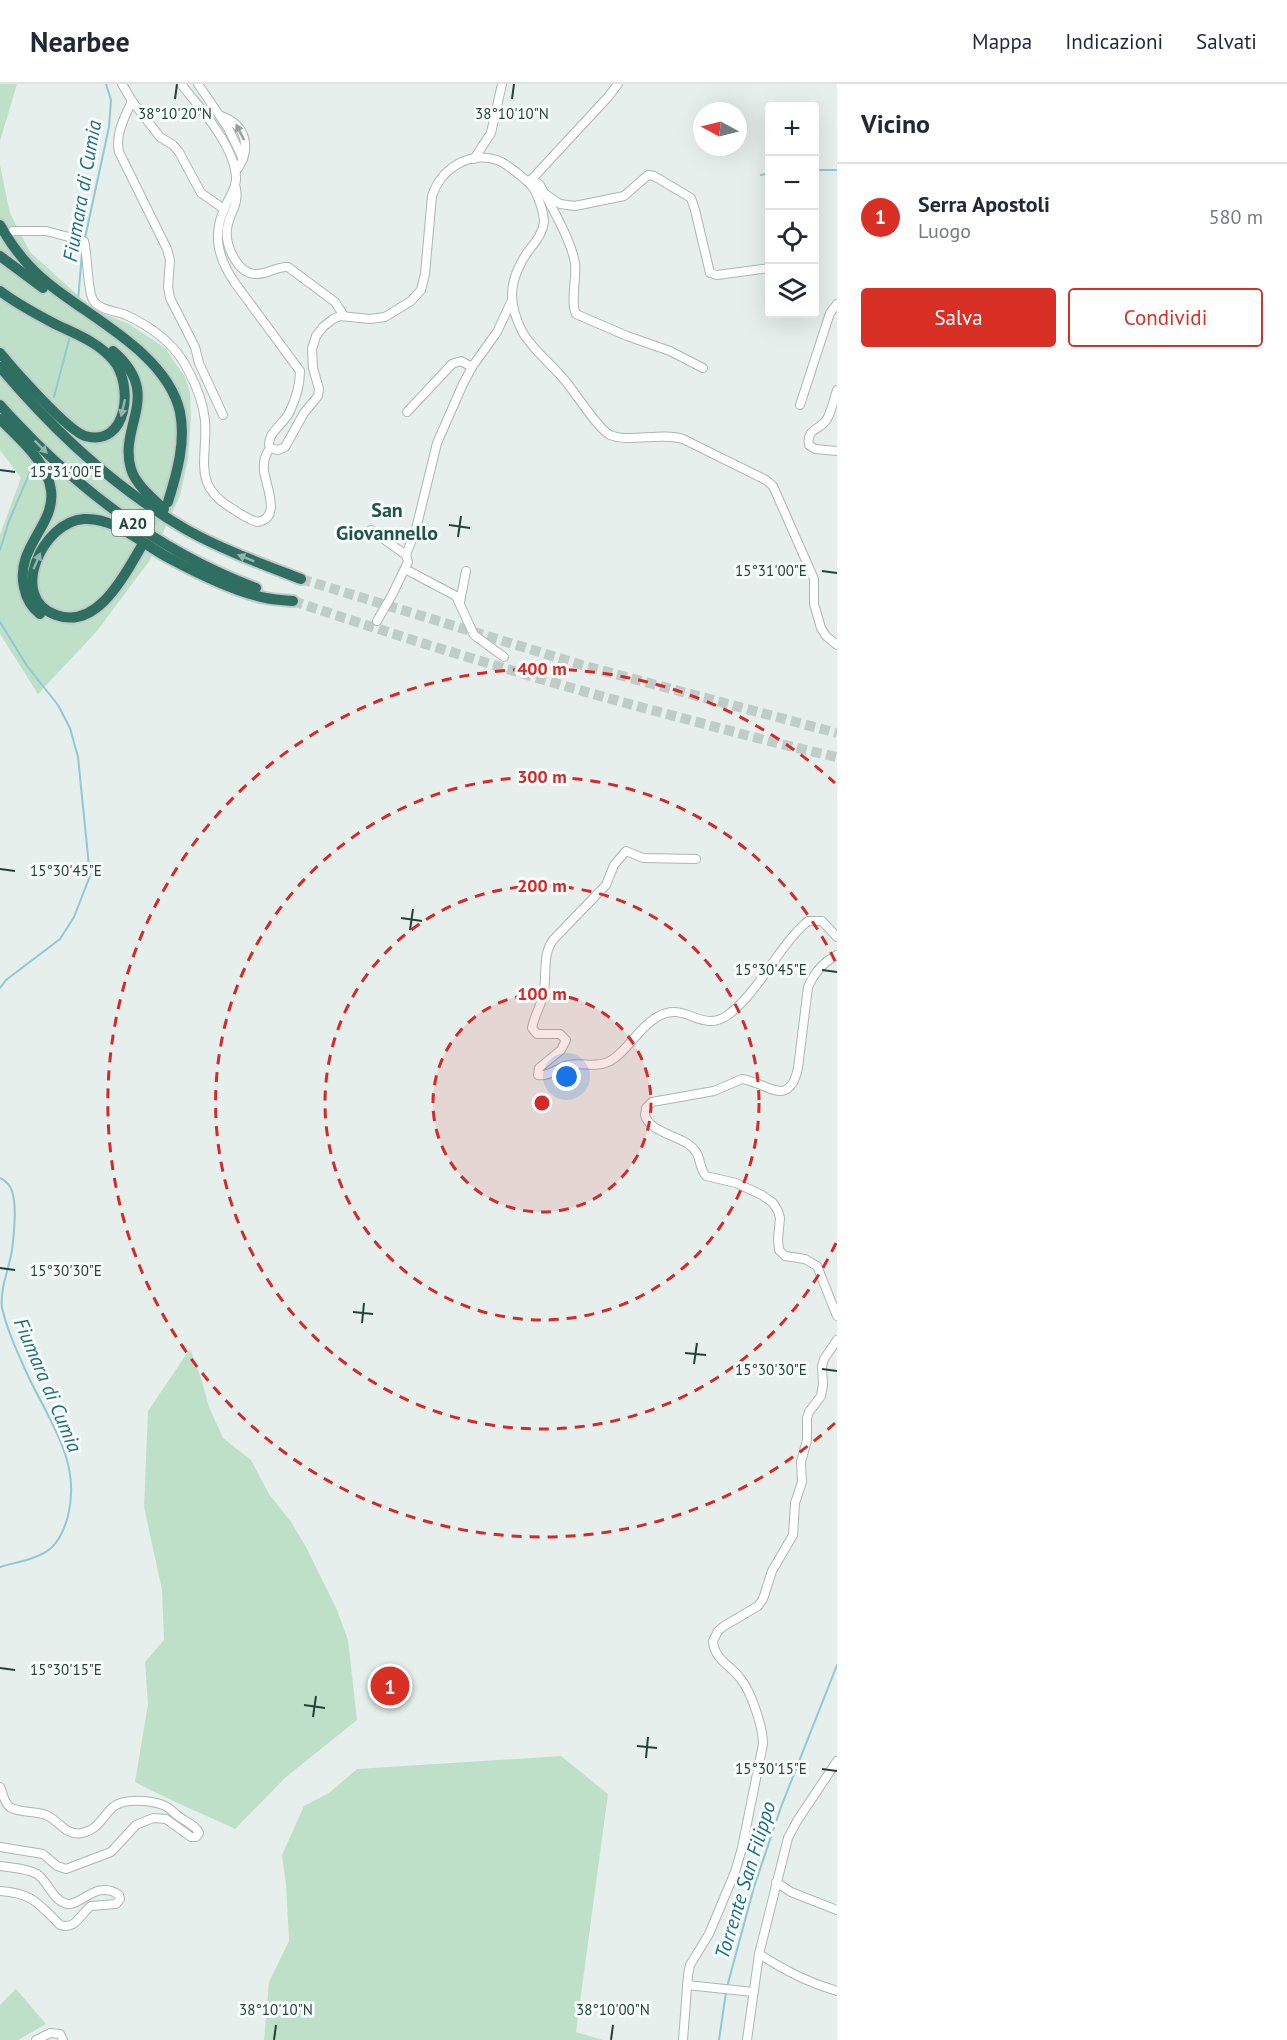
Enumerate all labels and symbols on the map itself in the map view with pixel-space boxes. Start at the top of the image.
north arrow [693,102,747,156]
text: 38°10'20"N [138,104,212,123]
text: 38°10'10"N [475,104,549,123]
water label: Fiumara di Cumia [57,118,107,264]
one-way arrow [235,124,245,141]
one-way arrow [118,399,128,417]
one-way arrow [34,440,48,454]
text: 15°31'00"E [30,462,102,481]
district label: San Giovannello [336,497,438,546]
road number: A20 [112,510,154,536]
one-way arrow [32,551,42,569]
one-way arrow [237,553,255,562]
text: 15°31'00"E [735,561,807,580]
text: 400 m [517,657,567,680]
text: 300 m [517,765,567,788]
text: 15°30'45"E [30,861,102,880]
text: 200 m [517,874,567,897]
text: 15°30'45"E [735,960,807,979]
text: 100 m [517,982,567,1005]
your location [552,1062,581,1091]
centre of rings [532,1093,552,1113]
text: 15°30'30"E [30,1261,102,1280]
water label: Fiumara di Cumia [8,1314,88,1456]
text: 15°30'30"E [735,1360,807,1379]
text: 15°30'15"E [30,1660,102,1679]
pin: 1 [370,1664,410,1708]
text: 15°30'15"E [735,1759,807,1778]
water label: Torrente San Filippo [709,1798,781,1962]
text: 38°10'10"N [239,2000,313,2019]
text: 38°10'00"N [576,2000,650,2019]

